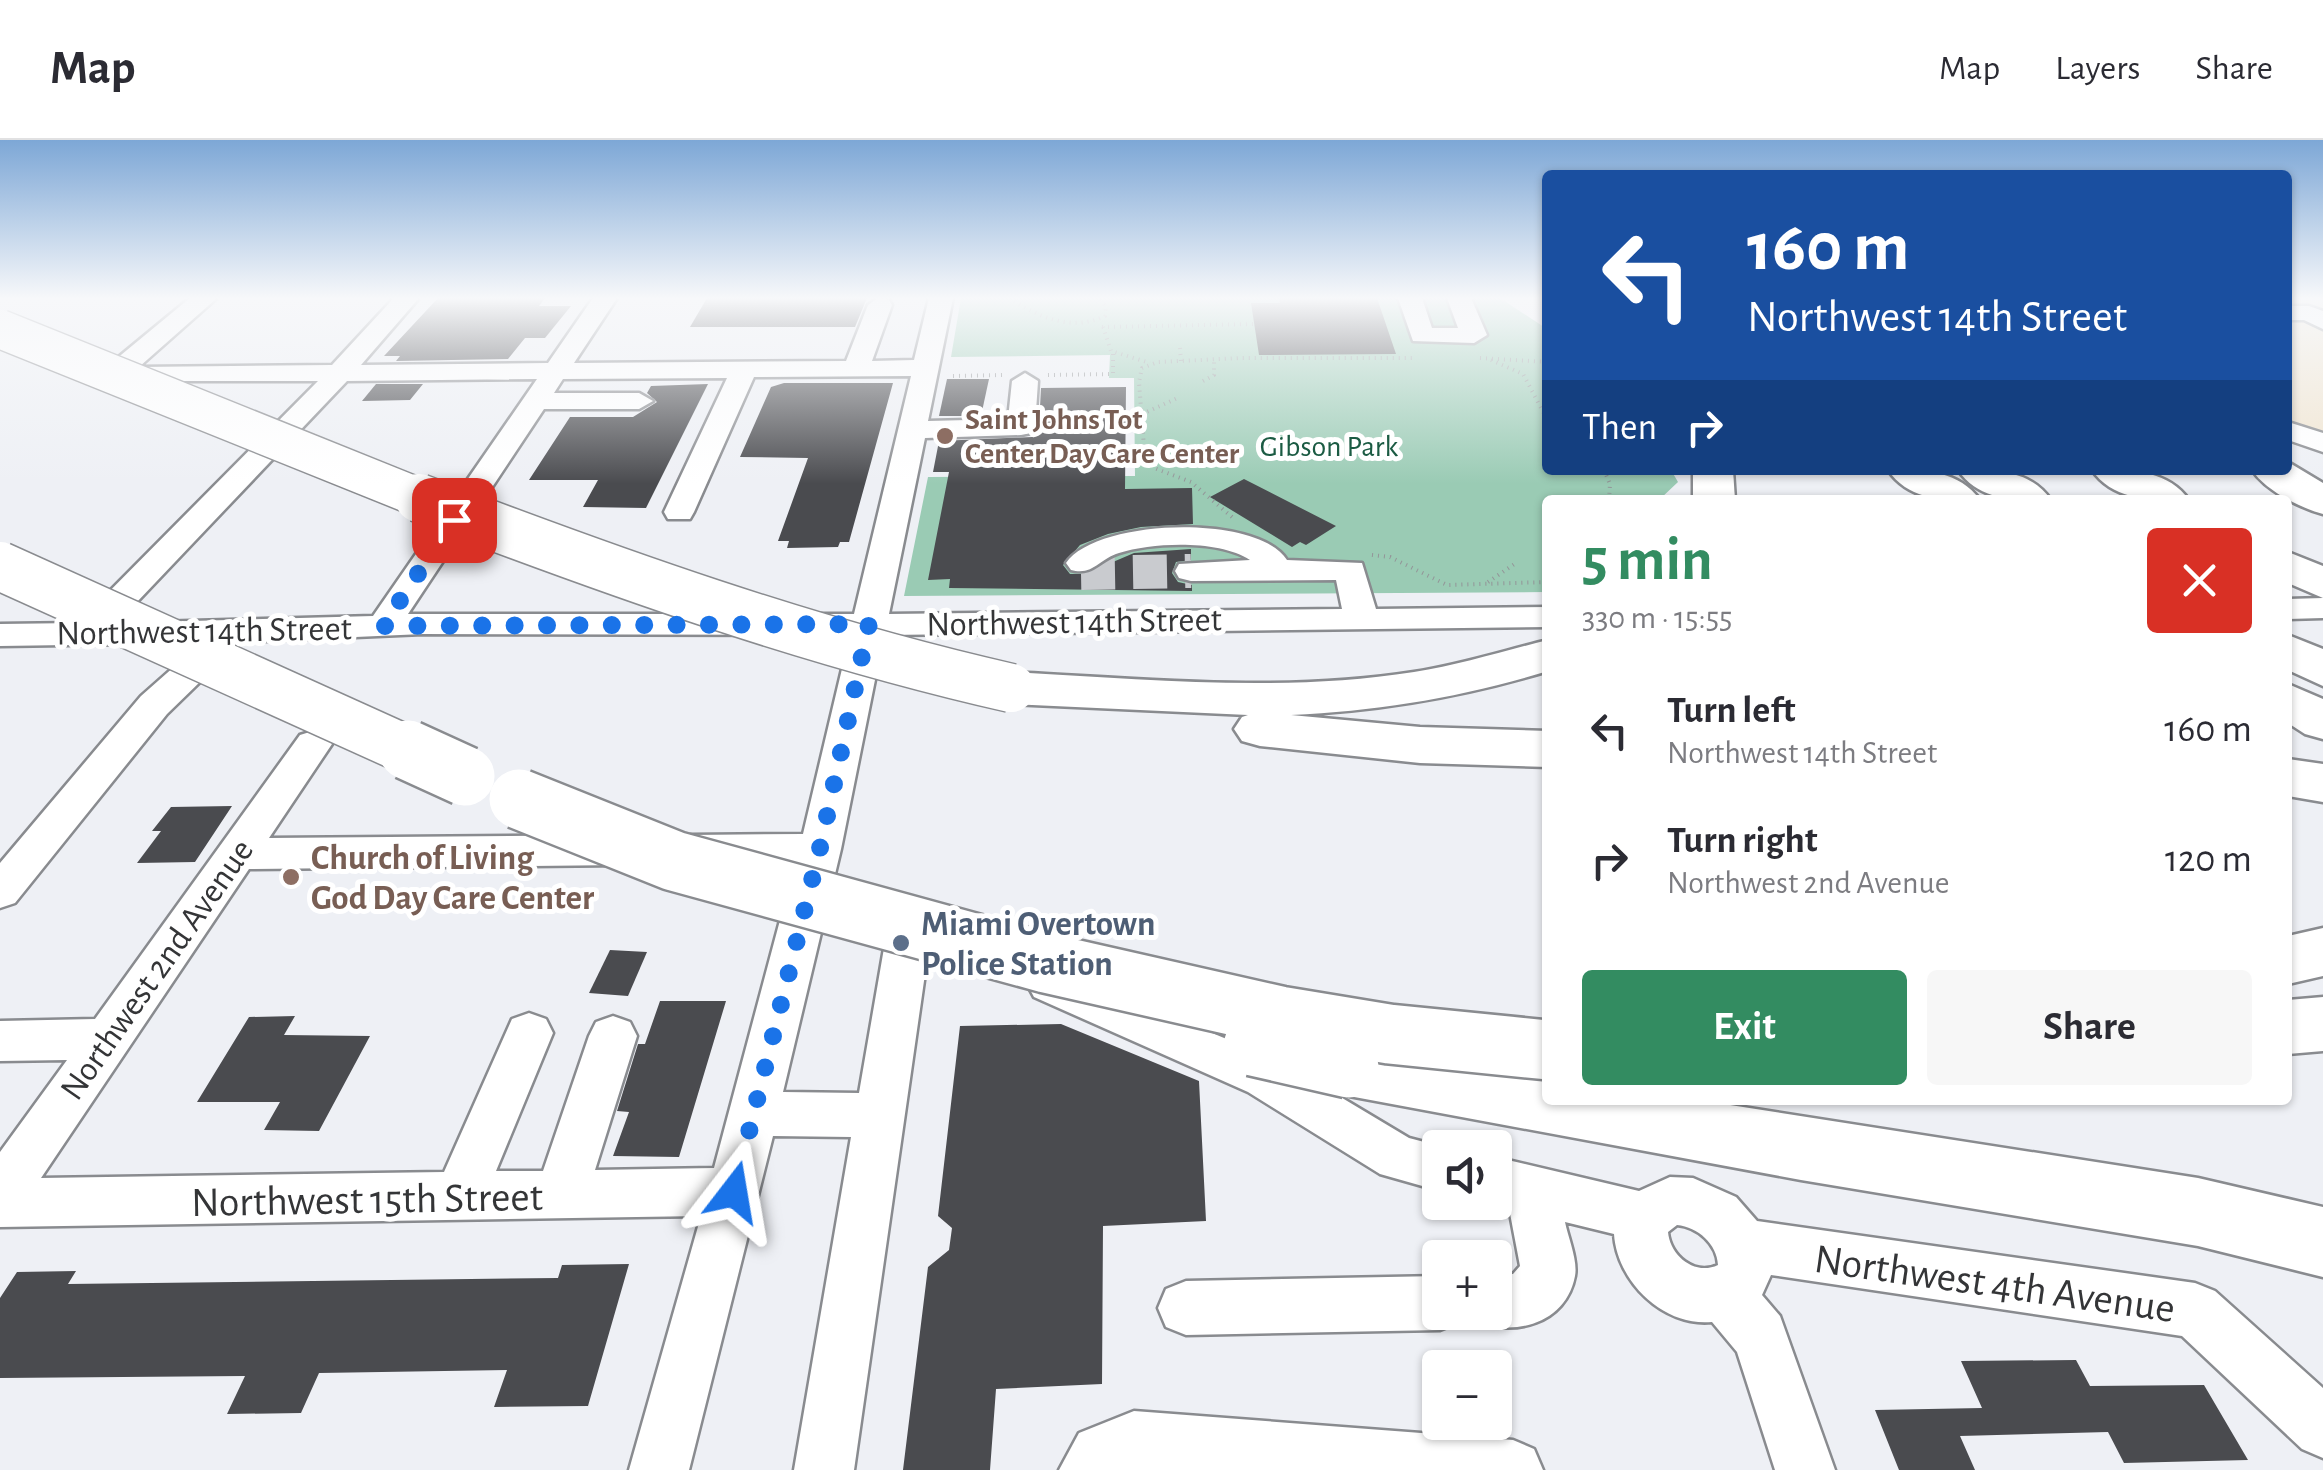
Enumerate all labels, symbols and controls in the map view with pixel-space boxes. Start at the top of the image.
text: Map [50,45,136,93]
text: Map [1939,51,2000,86]
text: Layers [2055,51,2140,86]
text: Share [2195,51,2273,86]
icon: left [1582,210,1712,340]
text: 160 m [1747,213,1910,283]
text: Northwest 14th Street [1747,295,2127,340]
icon: right [1677,400,1732,455]
place label: Saint Johns Tot Center Day Care Center [965,405,1240,469]
text: Then [1582,409,1657,447]
marker: Saint Johns Tot Center Day Care Center [934,425,956,447]
park label: Gibson Park [1260,432,1399,462]
pin [412,478,497,563]
icon: arrive [427,493,482,548]
button: close [2147,528,2252,633]
text: 5 min [1582,531,1713,591]
street label: Northwest 14th Street [926,602,1222,643]
text: 330 m · 15:55 [1582,602,1733,634]
street label: Northwest 14th Street [56,611,352,652]
text: Turn left [1667,692,1795,730]
icon: left [1582,703,1637,758]
text: 160 m [2164,711,2252,749]
text: Northwest 14th Street [1667,737,1937,769]
text: Turn right [1667,822,1817,860]
street label: Northwest 2nd Avenue [54,833,260,1106]
icon: right [1582,833,1637,888]
place label: Church of Living God Day Care Center [311,841,594,916]
text: 120 m [2165,841,2252,879]
marker: Church of Living God Day Care Center [280,866,302,888]
text: Northwest 2nd Avenue [1667,867,1950,899]
place label: Miami Overtown Police Station [921,907,1156,982]
marker: Miami Overtown Police Station [890,932,912,954]
button: Exit [1582,970,1907,1085]
button: Share [1927,970,2252,1085]
map controls [1422,1130,1512,1440]
button: sound [1422,1130,1512,1220]
position arrow [682,1140,786,1244]
street label: Northwest 15th Street [191,1176,543,1224]
street label: Northwest 4th Avenue [1812,1238,2178,1330]
button: + [1422,1240,1512,1330]
button: − [1422,1350,1512,1440]

